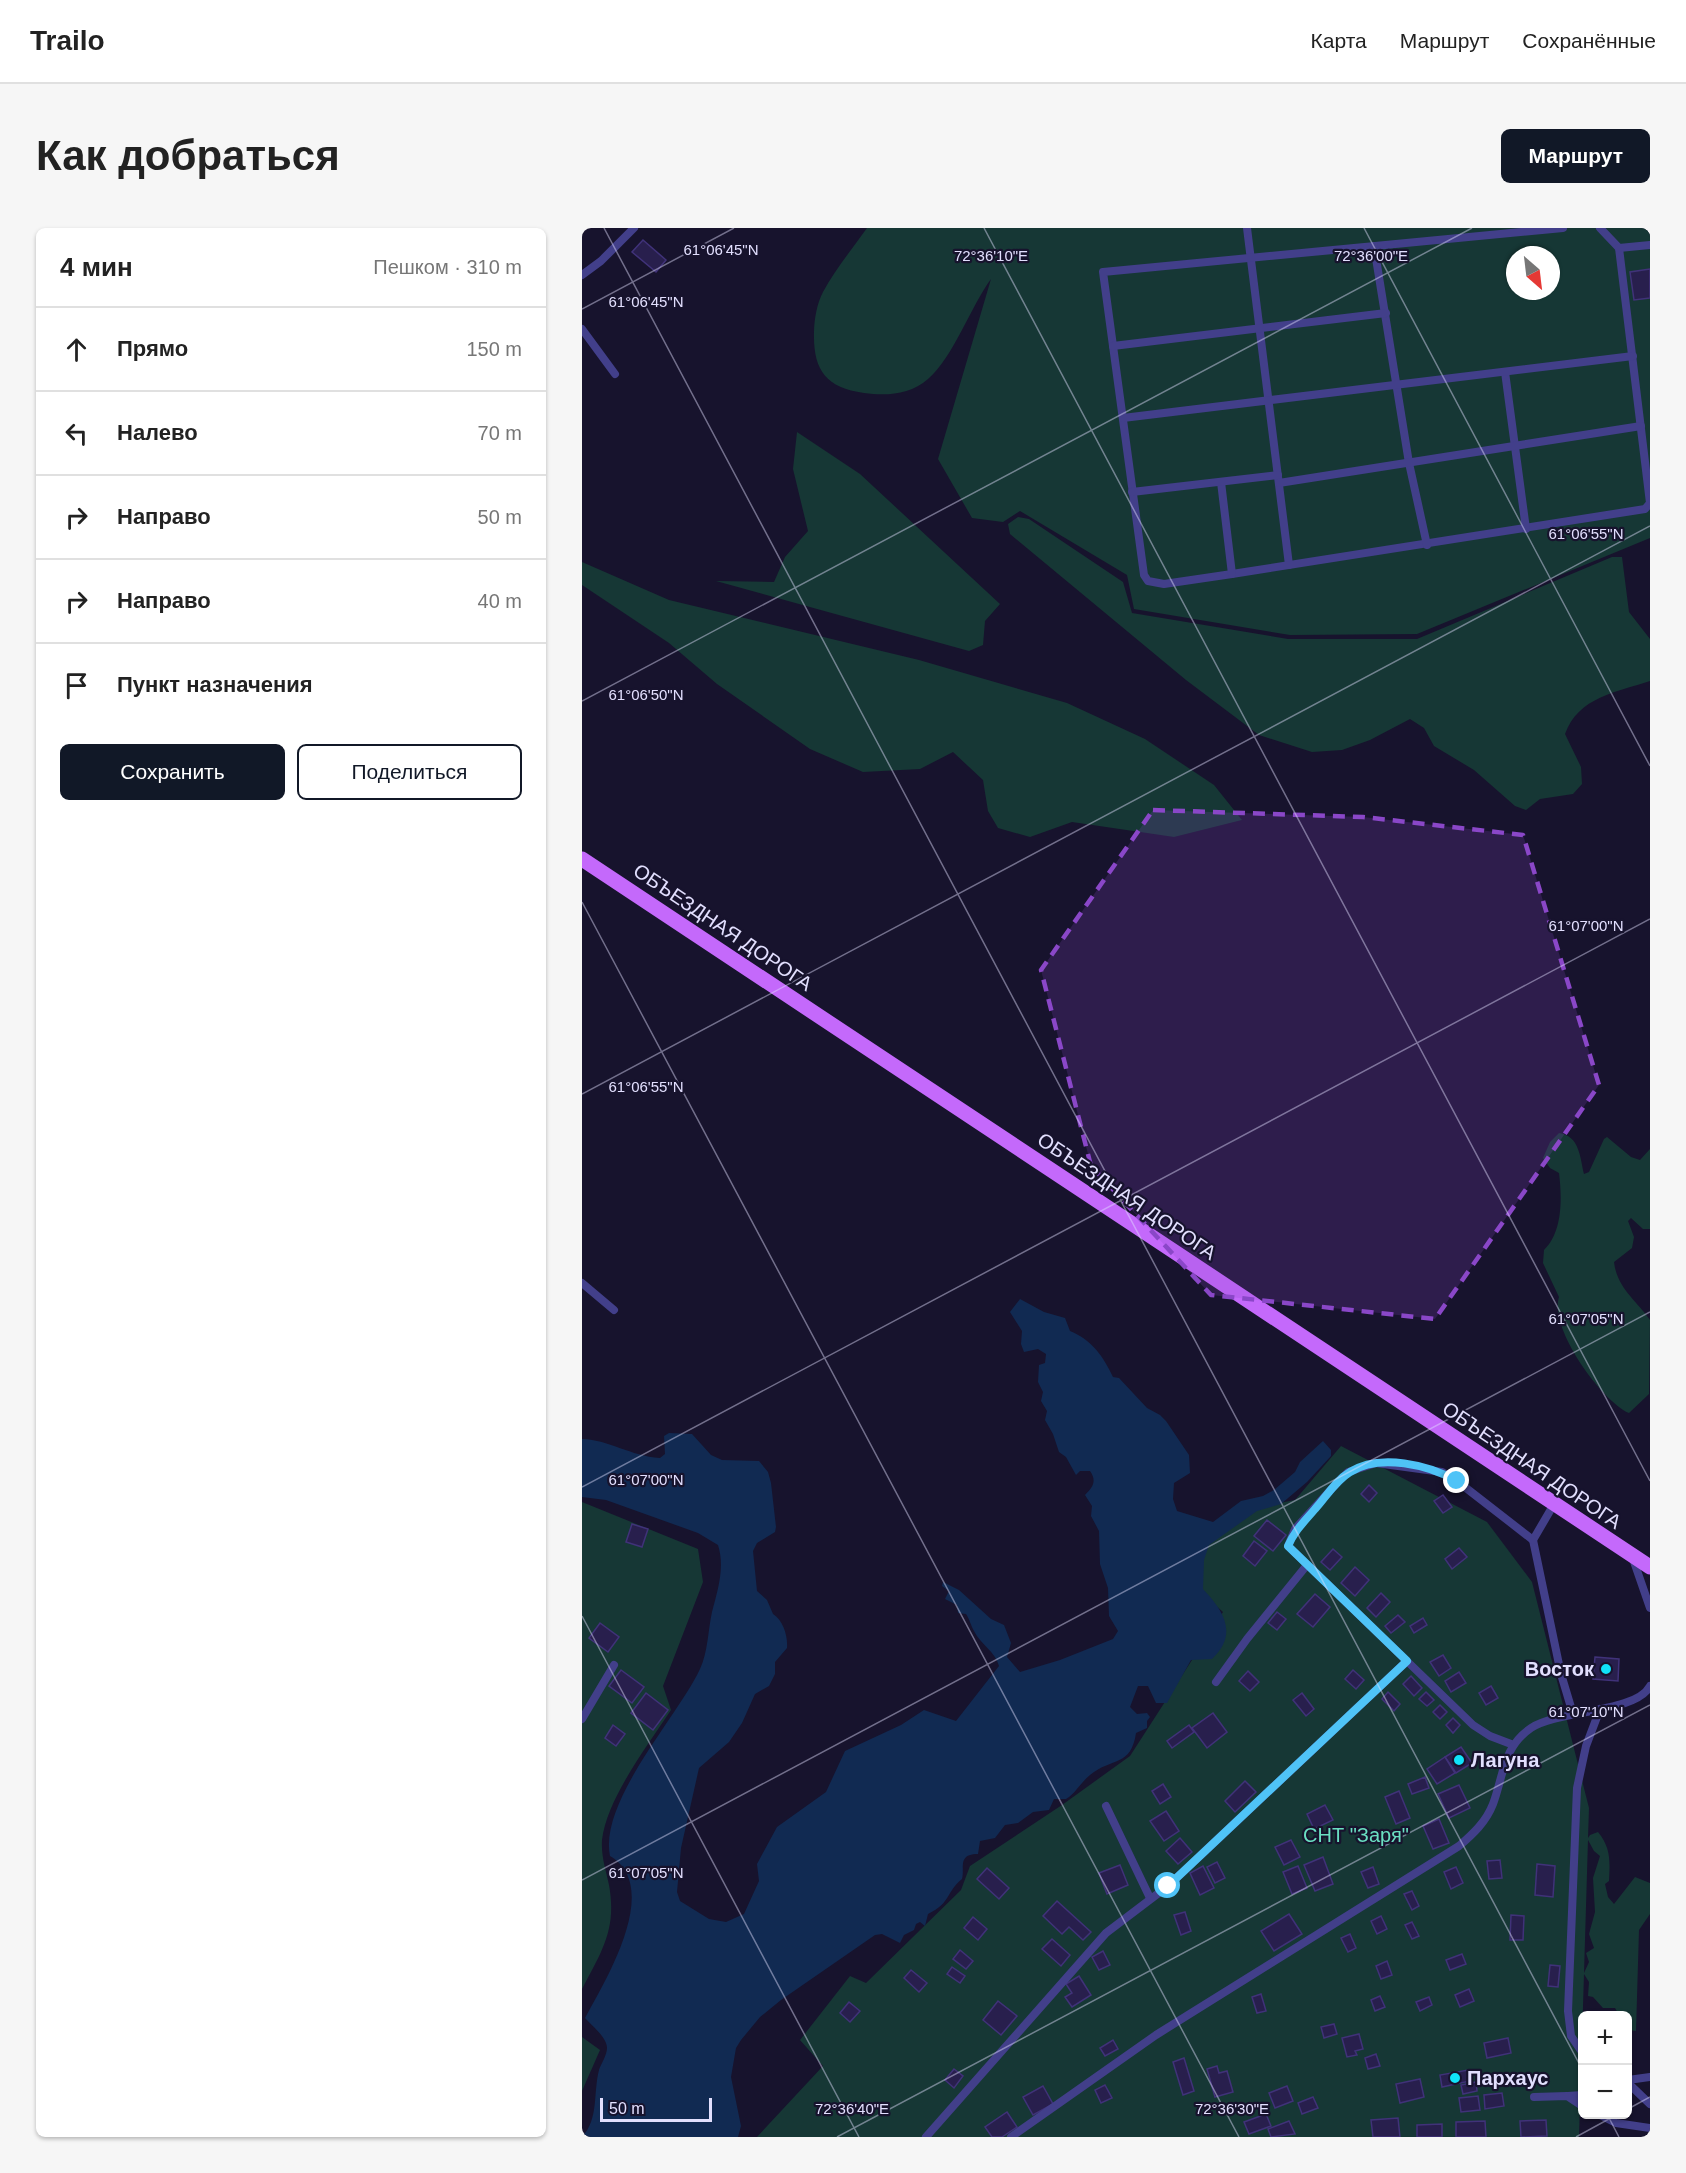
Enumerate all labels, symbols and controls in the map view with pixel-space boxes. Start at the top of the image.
text: Trailo [30,25,105,56]
text: Карта [1311,29,1367,52]
text: Маршрут [1400,29,1489,52]
text: Сохранённые [1522,29,1656,52]
button: Маршрут [1501,129,1650,183]
text: Как добраться [36,132,340,179]
text: 61°06'45"N [683,241,759,258]
north arrow [1506,246,1560,300]
text: 72°36'10"E [954,247,1028,264]
text: 72°36'00"E [1334,247,1408,264]
text: 4 мин [60,252,133,282]
text: Пешком · 310 m [373,256,522,278]
text: 61°06'45"N [608,293,684,310]
icon: ahead [60,333,93,366]
text: Прямо [117,336,188,361]
text: 150 m [466,338,522,360]
icon: left [60,417,93,450]
text: Налево [117,420,198,445]
text: 70 m [478,422,522,444]
icon: right [60,501,93,534]
text: Направо [117,504,211,529]
text: 50 m [478,506,522,528]
text: 61°06'55"N [1548,525,1624,542]
icon: right [60,585,93,618]
text: Направо [117,588,211,613]
text: 40 m [478,590,522,612]
icon: arrive [60,669,93,702]
text: Пункт назначения [117,672,313,697]
text: 61°06'50"N [608,686,684,703]
button: Сохранить [60,744,285,800]
button: Поделиться [297,744,522,800]
street label: ОБЪЕЗДНАЯ ДОРОГА [630,859,817,995]
text: 61°07'00"N [1548,917,1624,934]
text: 61°06'55"N [608,1078,684,1095]
street label: ОБЪЕЗДНАЯ ДОРОГА [1034,1128,1221,1264]
text: 61°07'05"N [1548,1310,1624,1327]
street label: ОБЪЕЗДНАЯ ДОРОГА [1439,1397,1626,1533]
route end [1443,1467,1469,1493]
text: 61°07'00"N [608,1471,684,1488]
place label: Восток [1525,1658,1595,1680]
marker: Восток [1599,1662,1613,1676]
text: 61°07'10"N [1548,1703,1624,1720]
place label: Лагуна [1471,1749,1540,1771]
marker: Лагуна [1452,1753,1466,1767]
park label: СНТ "Заря" [1303,1824,1409,1846]
text: 61°07'05"N [608,1864,684,1881]
route start [1154,1872,1180,1898]
map controls [1578,2011,1632,2119]
button: + [1578,2011,1632,2065]
button: − [1578,2065,1632,2119]
place label: Пархаус [1467,2067,1548,2089]
marker: Пархаус [1448,2071,1462,2085]
scale bar [600,2095,712,2122]
text: 50 m [609,2100,645,2117]
text: 72°36'40"E [815,2100,889,2117]
text: 72°36'30"E [1195,2100,1269,2117]

